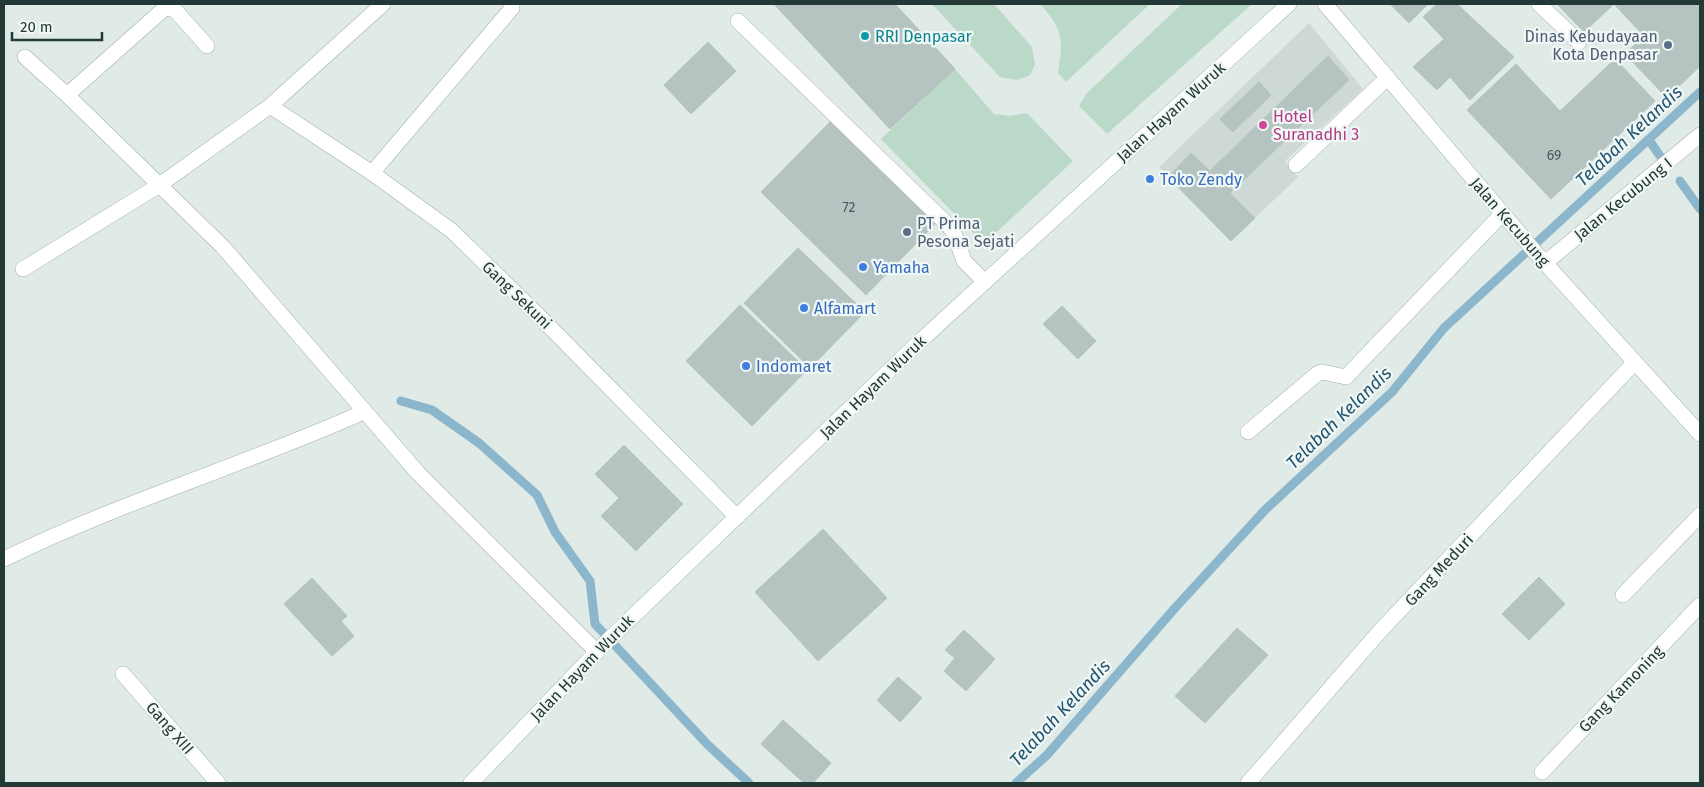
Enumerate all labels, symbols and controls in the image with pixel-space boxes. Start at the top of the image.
scale bar [12,10,102,42]
text: 20 m [20,18,53,36]
place label: RRI Denpasar [875,27,973,46]
place label: Dinas Kebudayaan Kota Denpasar [1524,27,1659,64]
marker: RRI Denpasar [859,30,871,42]
marker: Dinas Kebudayaan Kota Denpasar [1662,39,1674,51]
street label: Jalan Hayam Wuruk [1113,58,1230,166]
water label: Telabah Kelandis [1571,81,1687,191]
place label: Hotel Suranadhi 3 [1273,107,1359,144]
marker: Hotel Suranadhi 3 [1257,119,1269,131]
house number: 69 [1547,147,1561,164]
street label: Jalan Kecubung I [1570,154,1676,244]
place label: Toko Zendy [1160,170,1242,189]
marker: Toko Zendy [1144,173,1156,185]
street label: Jalan Kecubung [1466,174,1554,271]
house number: 72 [843,199,856,216]
place label: PT Prima Pesona Sejati [917,214,1015,251]
marker: PT Prima Pesona Sejati [901,226,913,238]
street label: Gang Sekuni [478,257,556,333]
place label: Yamaha [873,258,930,277]
marker: Yamaha [857,261,869,273]
place label: Alfamart [814,299,876,318]
marker: Alfamart [798,302,810,314]
street label: Jalan Hayam Wuruk [816,331,931,442]
place label: Indomaret [756,357,832,376]
marker: Indomaret [740,360,752,372]
water label: Telabah Kelandis [1282,362,1396,474]
street label: Gang Meduri [1401,530,1477,610]
street label: Jalan Hayam Wuruk [527,610,638,725]
street label: Gang Kamoning [1575,641,1668,736]
water label: Telabah Kelandis [1005,655,1115,771]
street label: Gang XIII [142,698,198,758]

